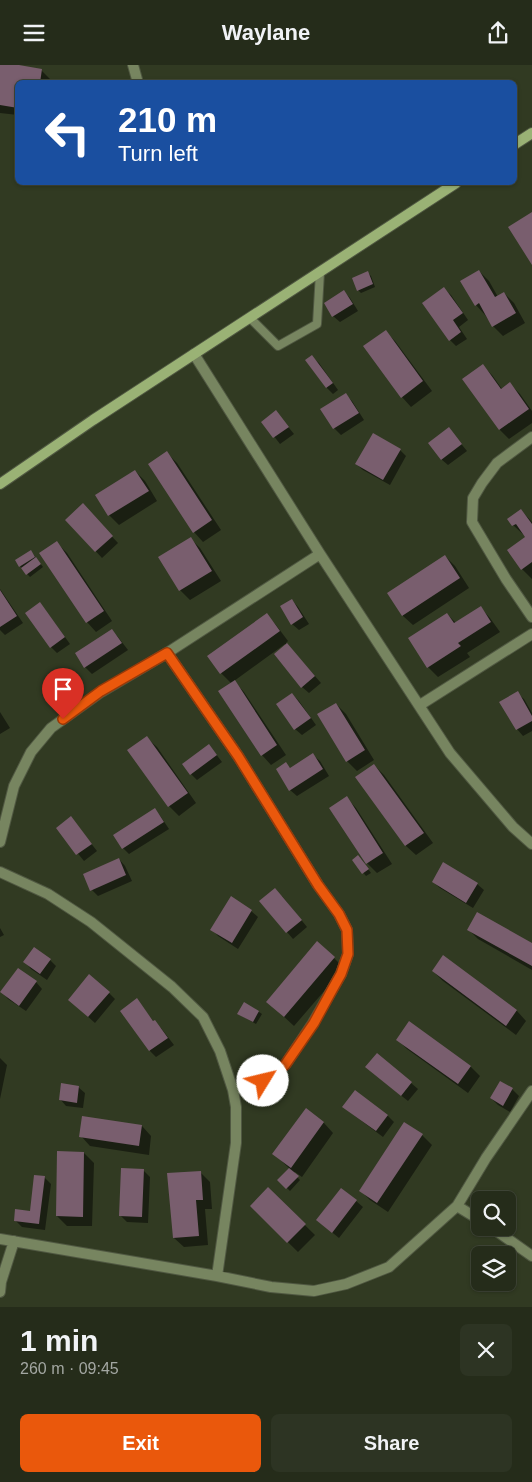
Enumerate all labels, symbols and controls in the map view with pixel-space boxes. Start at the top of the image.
icon: menu [20,19,48,47]
icon: share [484,19,512,47]
text: Waylane [222,20,310,45]
icon: left [35,100,100,165]
text: 210 m [118,100,217,139]
text: Turn left [118,141,198,166]
pin [42,668,84,719]
icon: arrive [49,675,77,703]
position arrow [236,1054,288,1106]
map controls [471,1191,516,1291]
button: search [471,1191,516,1236]
button: layers [471,1246,516,1291]
text: 1 min [20,1324,98,1357]
button: close [460,1324,512,1376]
text: 260 m · 09:45 [20,1360,119,1377]
button: Exit [20,1414,261,1472]
button: Share [271,1414,512,1472]

